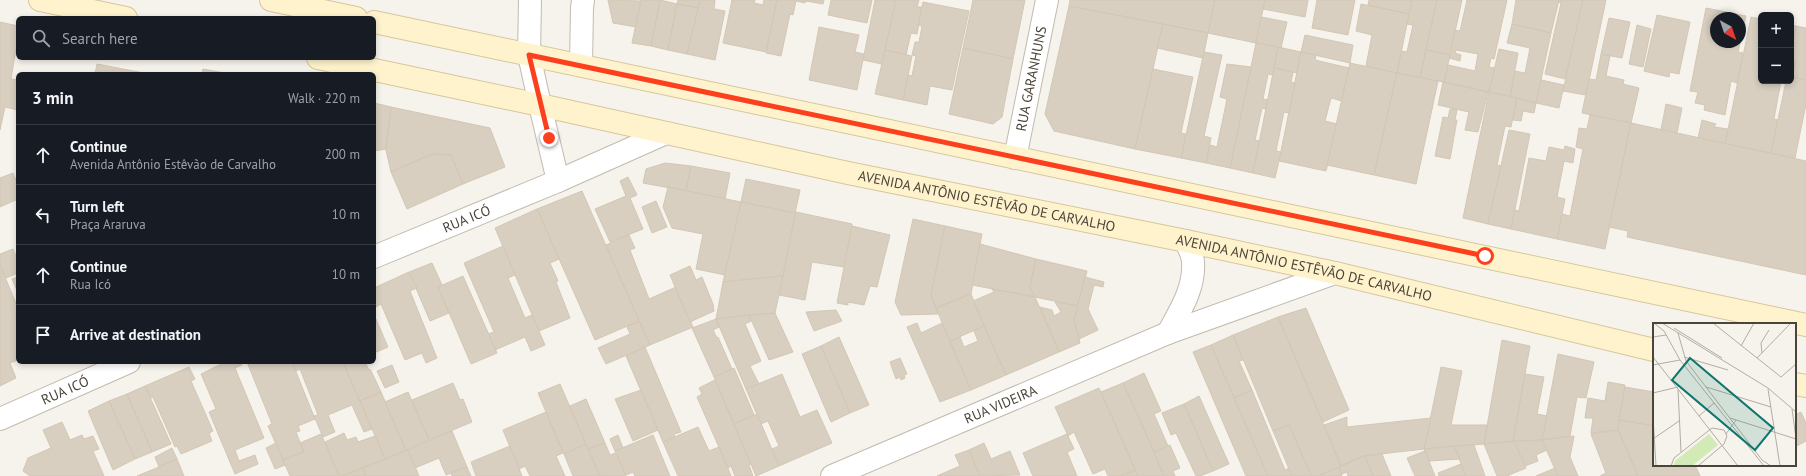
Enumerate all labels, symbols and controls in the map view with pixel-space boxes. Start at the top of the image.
north arrow [1710,12,1746,48]
map controls [1758,12,1794,84]
button: + [1758,12,1794,48]
search box [16,16,376,60]
street label: RUA GARANHUNS [1012,25,1050,133]
icon: search [30,27,52,49]
text: Search here [62,29,138,48]
button: − [1758,48,1794,84]
text: 3 min [32,87,73,109]
text: Walk · 220 m [288,90,360,107]
route end [540,129,558,147]
text: Continue [70,137,127,156]
icon: ahead [32,144,54,166]
text: 200 m [325,146,360,163]
text: Avenida Antônio Estêvão de Carvalho [70,156,276,173]
street label: AVENIDA ANTÔNIO ESTÊVÃO DE CARVALHO [857,166,1117,236]
text: Turn left [70,197,124,216]
street label: RUA ICÓ [440,201,493,237]
icon: left [32,204,54,226]
text: 10 m [332,206,360,223]
text: Praça Araruva [70,216,146,233]
street label: AVENIDA ANTÔNIO ESTÊVÃO DE CARVALHO [1174,230,1434,305]
route start [1476,247,1494,265]
text: Continue [70,257,127,276]
icon: ahead [32,264,54,286]
text: 10 m [332,266,360,283]
text: Rua Icó [70,276,111,293]
inset map [1653,323,1796,466]
icon: arrive [32,324,54,346]
text: Arrive at destination [70,325,201,344]
street label: RUA ICÓ [38,372,92,409]
street label: RUA VIDEIRA [961,381,1040,428]

